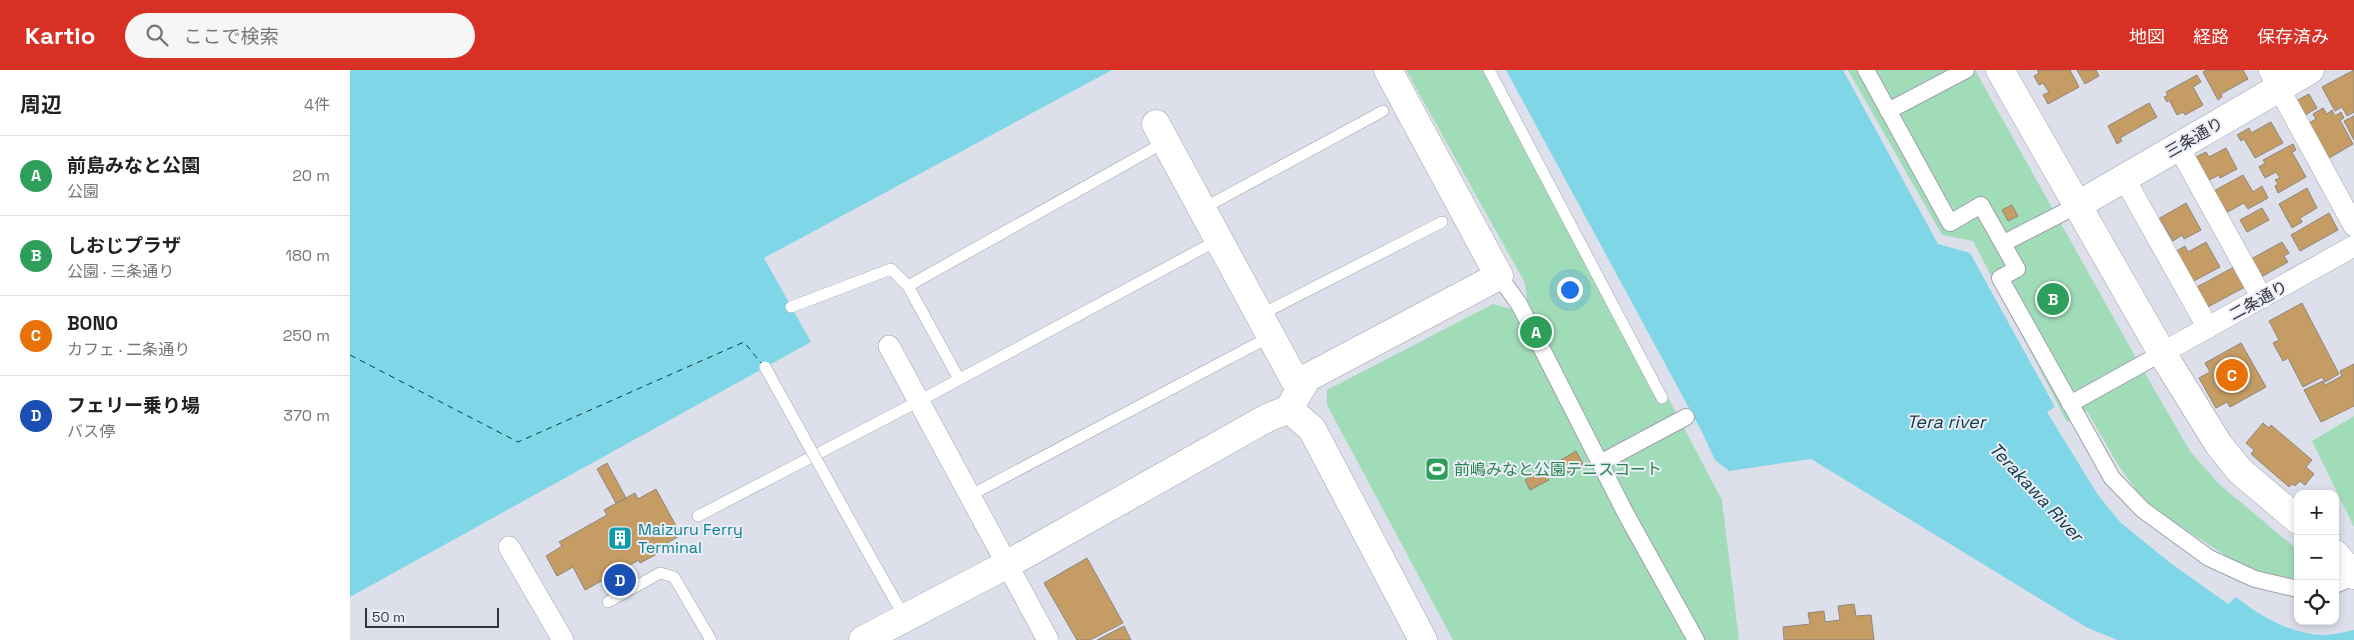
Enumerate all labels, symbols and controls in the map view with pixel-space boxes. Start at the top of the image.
search box [125,13,475,58]
text: Kartio [25,20,95,51]
icon: search [143,21,171,49]
text: ここで検索 [183,24,278,49]
text: 地図 [2129,25,2165,48]
text: 経路 [2193,25,2229,48]
text: 保存済み [2257,25,2329,48]
text: 周辺 [20,91,62,118]
text: 4件 [304,94,330,115]
street label: 三条通り [2161,112,2227,163]
text: 前島みなと公園 [67,153,200,178]
text: A [31,165,41,186]
text: 20 m [292,165,330,186]
text: 公園 [67,181,99,202]
text: しおじプラザ [67,233,181,258]
text: B [31,245,41,266]
text: 180 m [285,245,330,266]
text: 公園 · 三条通り [67,261,174,282]
street label: 二条通り [2225,276,2291,325]
your location [1557,277,1583,303]
pin: B [2037,280,2069,318]
text: BONO [67,311,118,336]
pin: A [1520,313,1552,351]
text: C [31,325,41,346]
text: 250 m [283,325,330,346]
text: カフェ · 二条通り [67,339,190,360]
pin: C [2216,356,2248,394]
text: フェリー乗り場 [67,393,200,418]
text: D [31,405,41,426]
text: 370 m [283,405,330,426]
water label: Tera river [1907,410,1988,433]
text: バス停 [67,421,115,442]
water label: Terakawa River [1984,437,2090,548]
sports icon: 前嶋みなと公園テニスコート [1424,456,1450,482]
place label: 前嶋みなと公園テニスコート [1454,459,1662,480]
map controls [2294,490,2339,625]
button: + [2294,490,2339,535]
place label: Maizuru Ferry Terminal [638,519,743,558]
building icon: Maizuru Ferry Terminal [607,525,633,551]
button: − [2294,535,2339,580]
pin: D [604,561,636,599]
button: locate [2294,580,2339,625]
scale bar [365,605,499,628]
text: 50 m [372,608,405,626]

